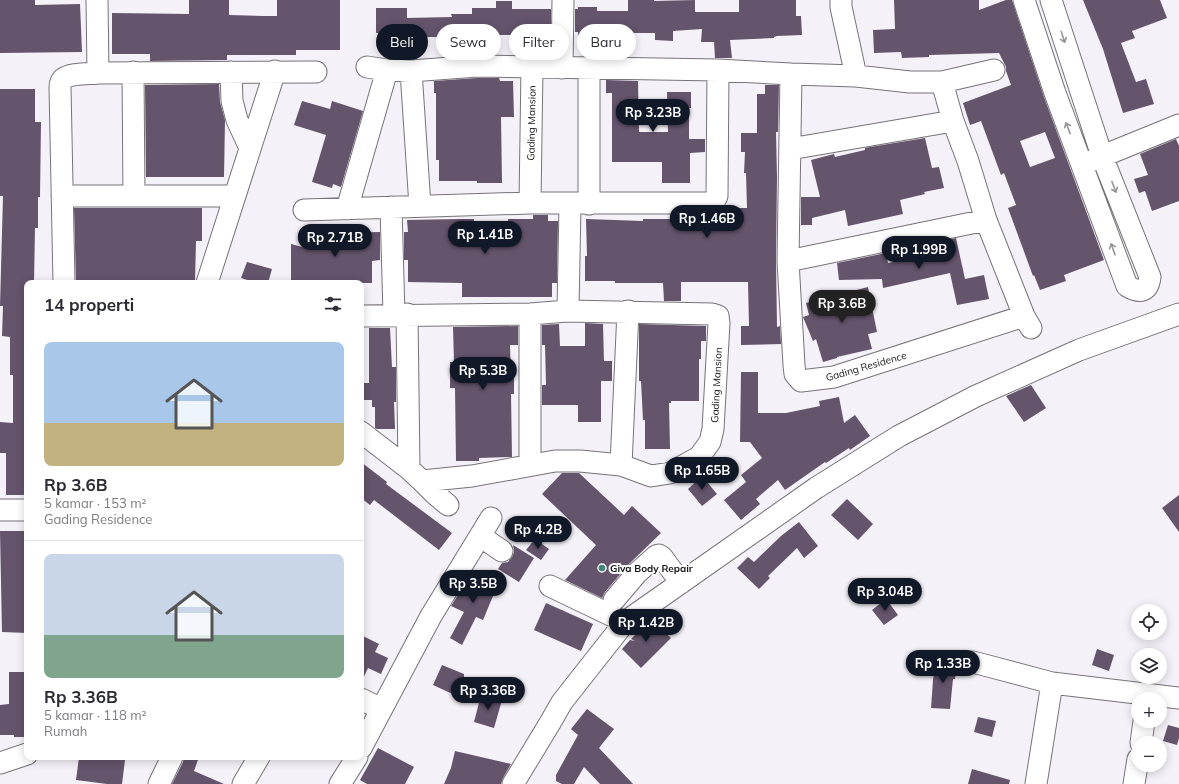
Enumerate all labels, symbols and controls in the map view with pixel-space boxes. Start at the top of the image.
chip: Beli [376,24,428,60]
chip: Sewa [436,24,501,60]
chip: Filter [509,24,569,60]
chip: Baru [577,24,636,60]
one-way arrow [1060,30,1067,43]
street label: Gading Mansion [524,85,539,161]
pin: Rp 3.23B [612,99,694,133]
text: Rp 3.23B [625,104,681,120]
one-way arrow [1064,122,1072,134]
one-way arrow [1110,180,1118,192]
pin: Rp 1.46B [666,205,748,239]
text: Rp 1.46B [679,210,735,226]
pin: Rp 1.41B [444,221,526,255]
pin: Rp 2.71B [294,224,376,258]
text: Rp 1.41B [457,226,513,242]
text: Rp 2.71B [307,229,363,245]
pin: Rp 1.99B [878,236,960,270]
text: Rp 1.99B [891,241,947,257]
one-way arrow [1109,244,1117,256]
pin: Rp 3.6B [805,290,879,324]
icon: filters [322,293,344,315]
text: 14 properti [44,294,134,315]
text: Rp 3.6B [818,295,866,311]
street label: Gading Mansion [708,347,725,423]
street label: Gading Residence [824,349,908,384]
pin: Rp 5.3B [446,357,520,391]
text: Rp 5.3B [459,362,507,378]
icon: home [158,368,230,440]
pin: Rp 1.65B [661,457,743,491]
text: Rp 1.65B [674,462,730,478]
text: Rp 3.6B [44,474,107,495]
text: 5 kamar · 153 m² [44,495,147,511]
text: Gading Residence [44,511,152,527]
pin: Rp 4.2B [501,516,575,550]
text: Rp 4.2B [514,521,562,537]
place label: Giva Body Repair [610,562,693,575]
marker: Giva Body Repair [597,563,607,573]
pin: Rp 3.5B [436,570,510,604]
text: Rp 3.5B [449,575,497,591]
pin: Rp 3.04B [844,578,926,612]
icon: home [158,580,230,652]
text: Rp 3.04B [857,583,913,599]
map controls [1131,604,1167,772]
button: locate [1131,604,1167,640]
pin: Rp 1.42B [605,609,687,643]
text: Rp 1.42B [618,614,674,630]
button: layers [1131,648,1167,684]
pin: Rp 1.33B [902,650,984,684]
text: Rp 1.33B [915,655,971,671]
pin: Rp 3.36B [447,677,529,711]
text: Rp 3.36B [460,682,516,698]
text: Rp 3.36B [44,686,118,707]
button: + [1131,692,1167,728]
text: 5 kamar · 118 m² [44,707,147,723]
text: Rumah [44,723,87,739]
button: − [1131,736,1167,772]

